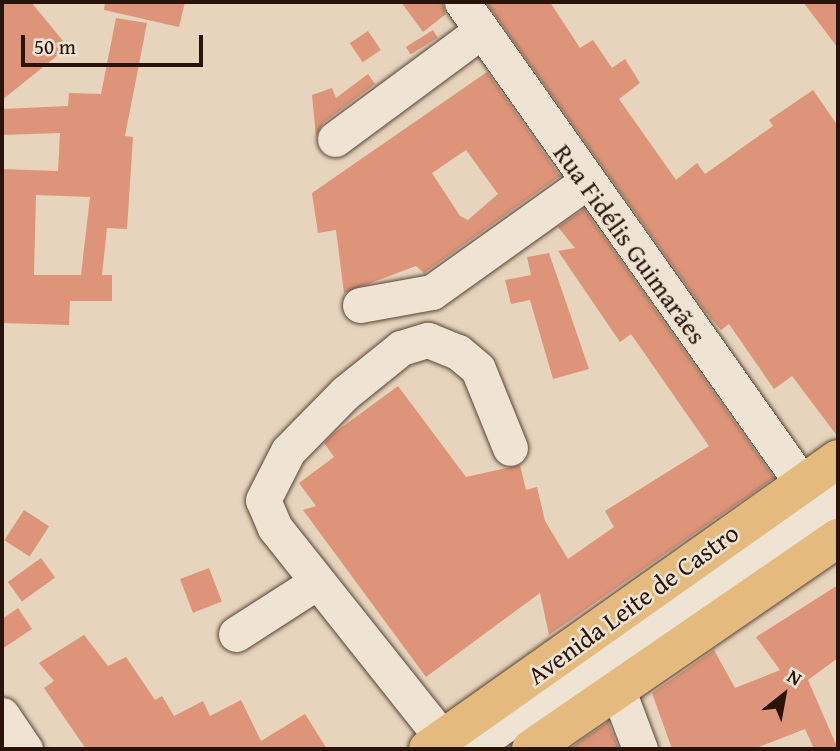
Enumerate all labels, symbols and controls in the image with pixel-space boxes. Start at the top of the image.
scale bar [24,21,206,65]
text: 50 m [34,31,76,62]
street label: Rua Fidélis Guimarães [547,138,713,350]
street label: Avenida Leite de Castro [521,517,745,691]
north arrow [749,660,819,730]
text: N [782,662,807,692]

